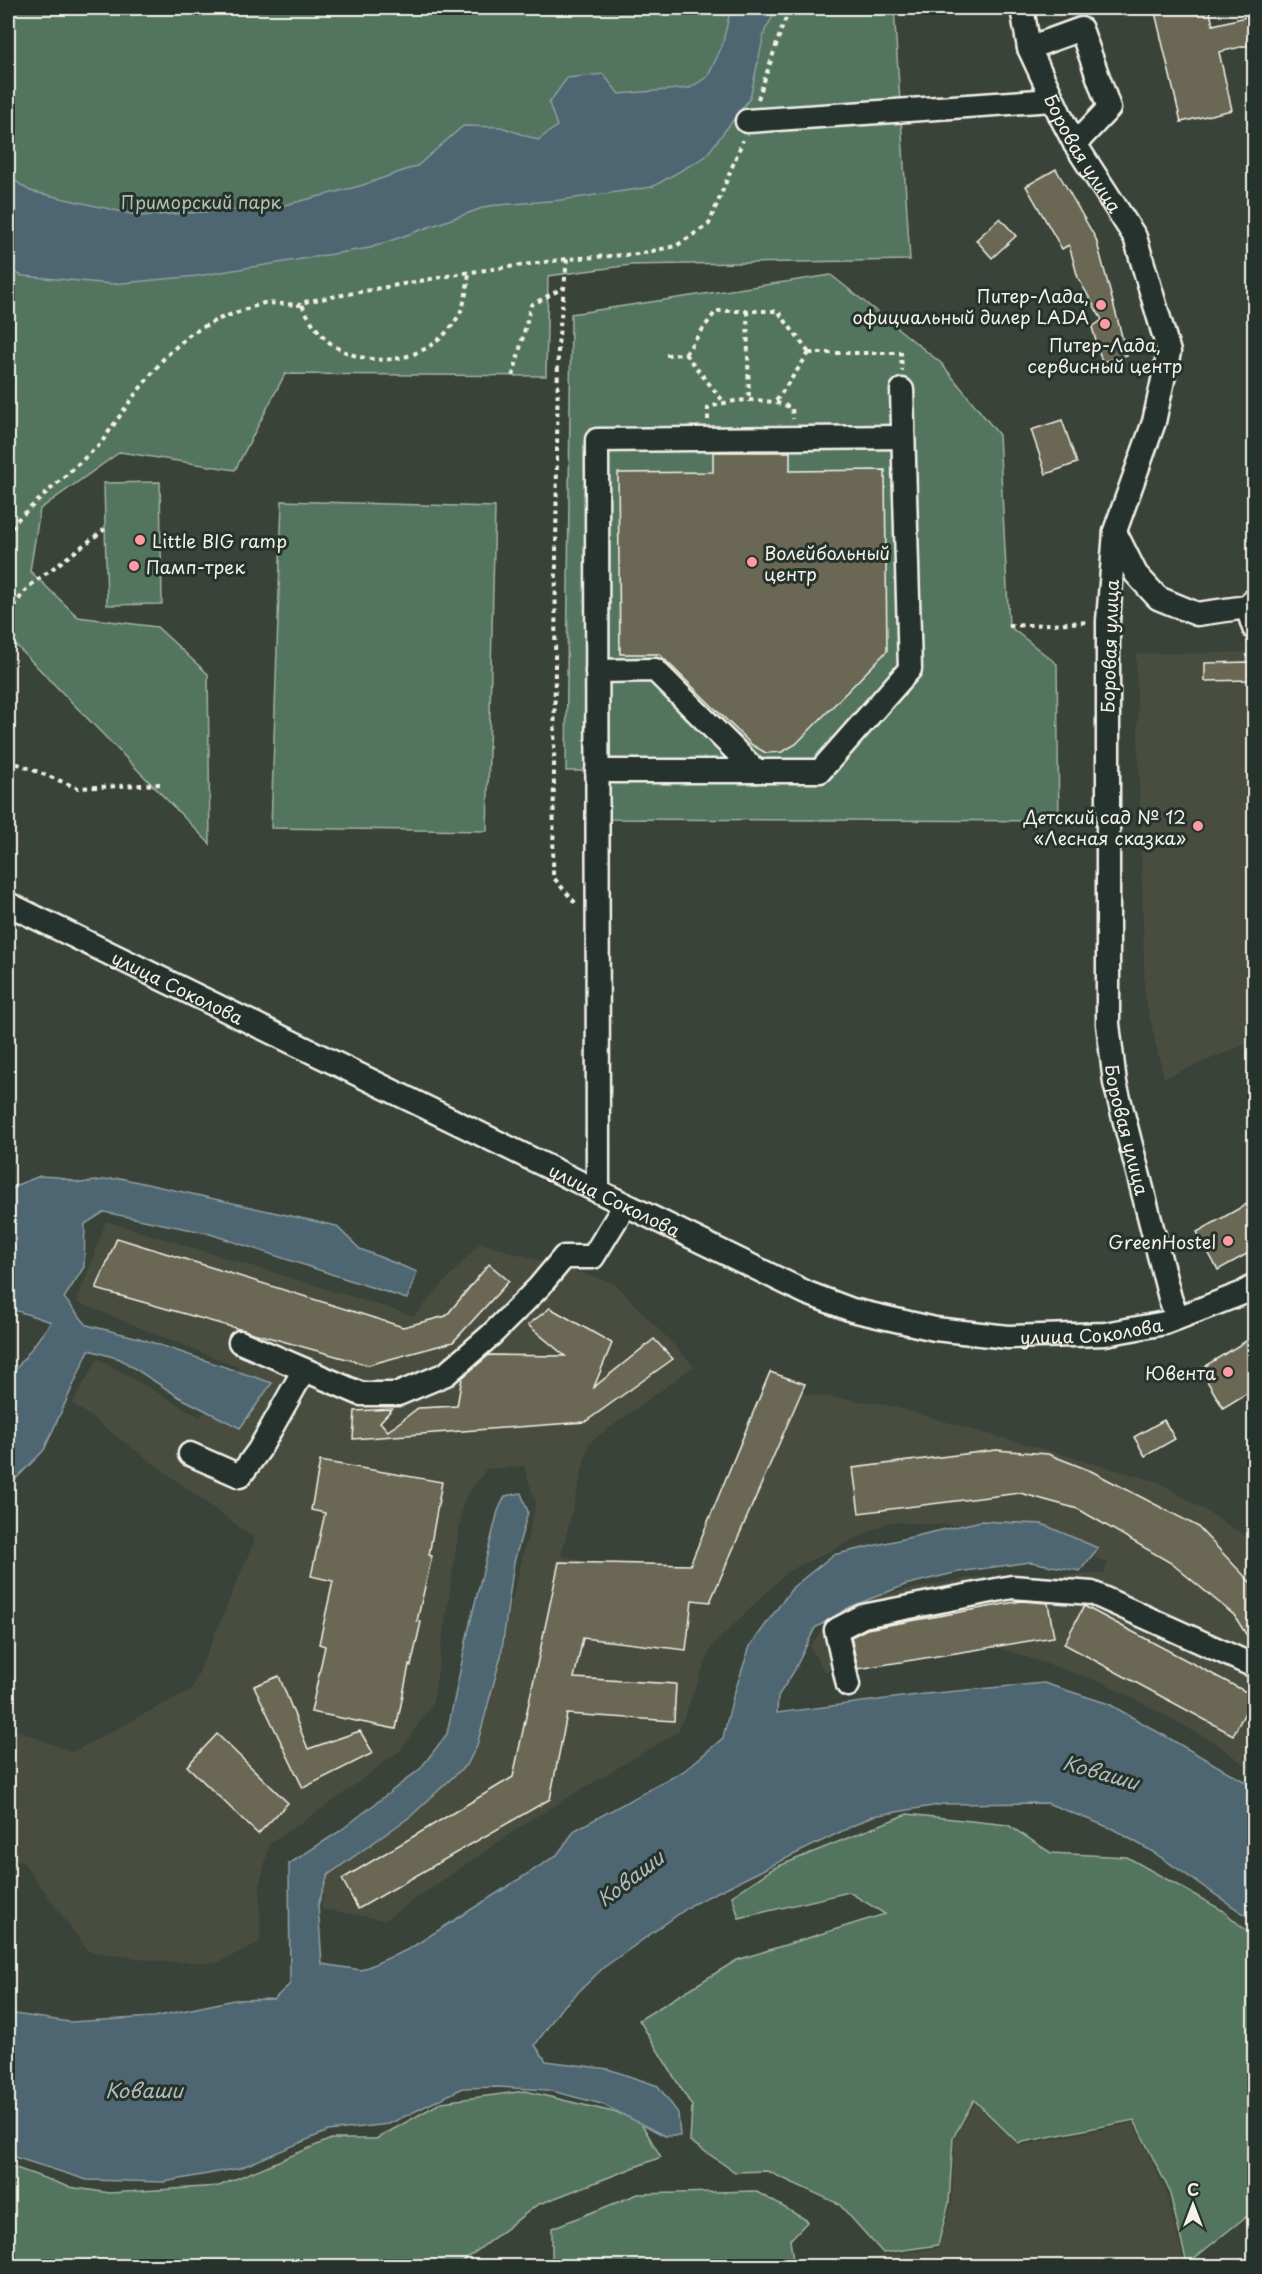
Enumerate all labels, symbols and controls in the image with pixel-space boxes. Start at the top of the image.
street label: Боровая улица [1039,89,1129,218]
park label: Приморский парк [121,188,281,215]
place label: Питер-Лада, официальный дилер LADA [853,282,1089,330]
marker: Питер-Лада, официальный дилер LADA [1094,298,1108,312]
marker: Питер-Лада, сервисный центр [1098,317,1112,331]
place label: Питер-Лада, сервисный центр [1028,331,1182,379]
place label: Little BIG ramp [152,527,287,554]
marker: Little BIG ramp [133,533,147,547]
place label: Волейбольный центр [764,539,890,587]
place label: Памп-трек [146,553,245,580]
marker: Волейбольный центр [745,555,759,569]
marker: Памп-трек [127,559,141,573]
street label: Боровая улица [1093,578,1125,713]
place label: Детский сад № 12 «Лесная сказка» [1023,803,1186,851]
marker: Детский сад № 12 «Лесная сказка» [1191,819,1205,833]
street label: улица Соколова [108,943,249,1031]
street label: Боровая улица [1099,1063,1157,1198]
street label: улица Соколова [545,1156,686,1243]
place label: GreenHostel [1108,1228,1216,1255]
marker: GreenHostel [1221,1234,1235,1248]
street label: улица Соколова [1020,1310,1166,1350]
place label: Ювента [1145,1359,1216,1386]
marker: Ювента [1221,1365,1235,1379]
water label: Коваши [1059,1747,1144,1797]
water label: Коваши [590,1842,671,1913]
water label: Коваши [105,2075,184,2105]
north arrow [1163,2175,1223,2235]
text: С [1187,2177,1199,2201]

